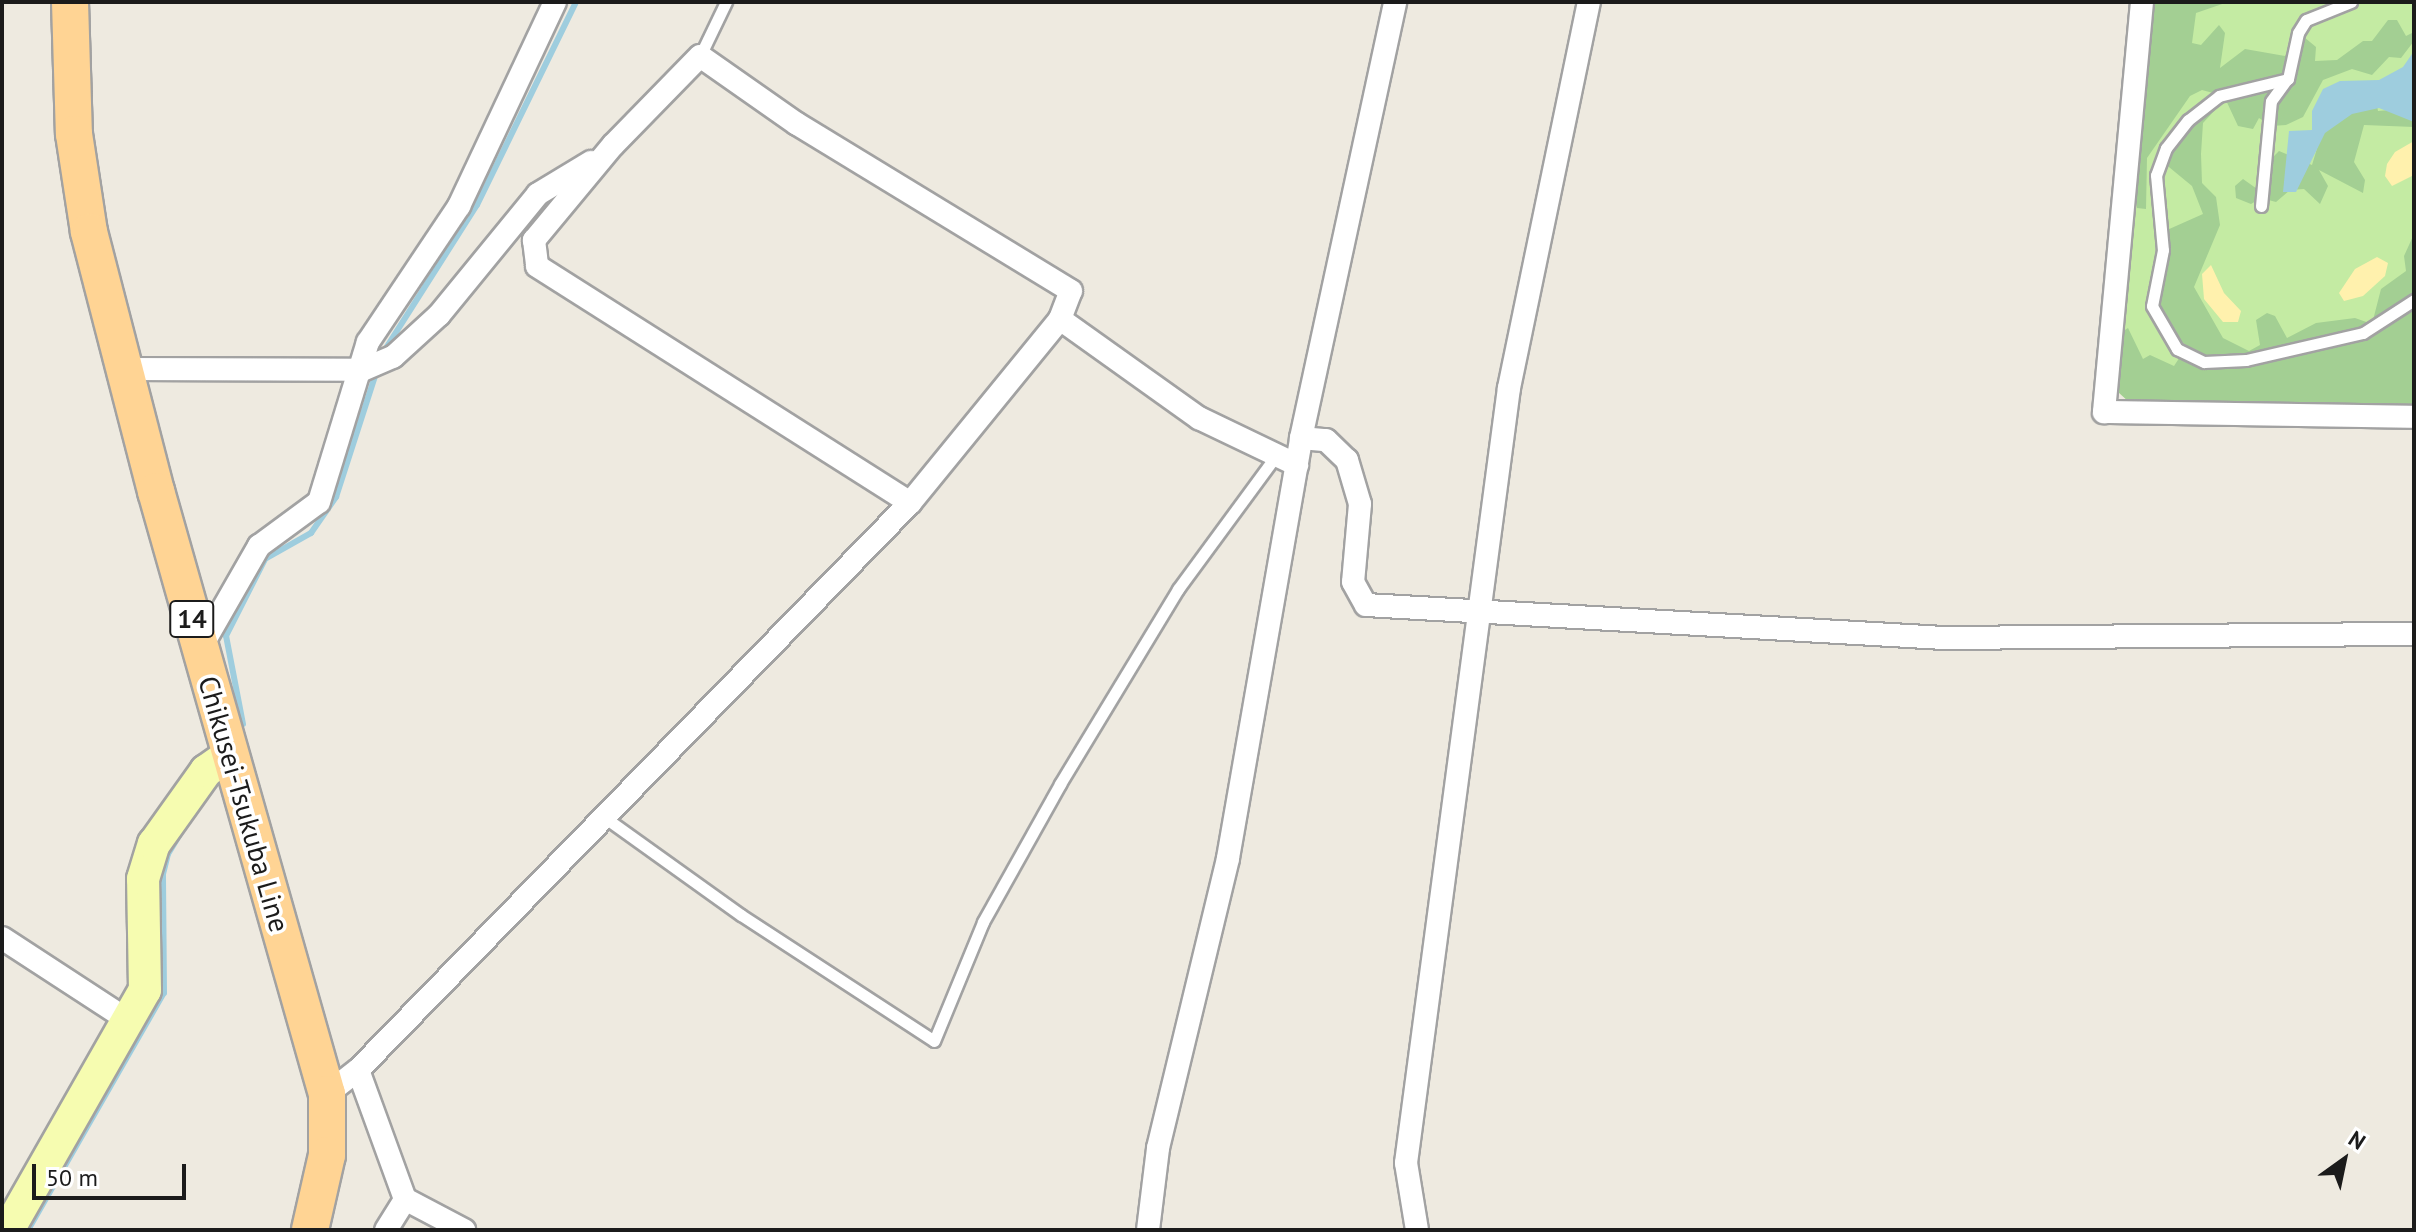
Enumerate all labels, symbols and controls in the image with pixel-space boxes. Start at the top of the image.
road number: 14 [168,597,216,641]
street label: Chikusei-Tsukuba Line [191,672,297,936]
north arrow [2304,1120,2384,1200]
text: N [2343,1124,2371,1156]
scale bar [36,1148,190,1198]
text: 50 m [46,1162,98,1193]

